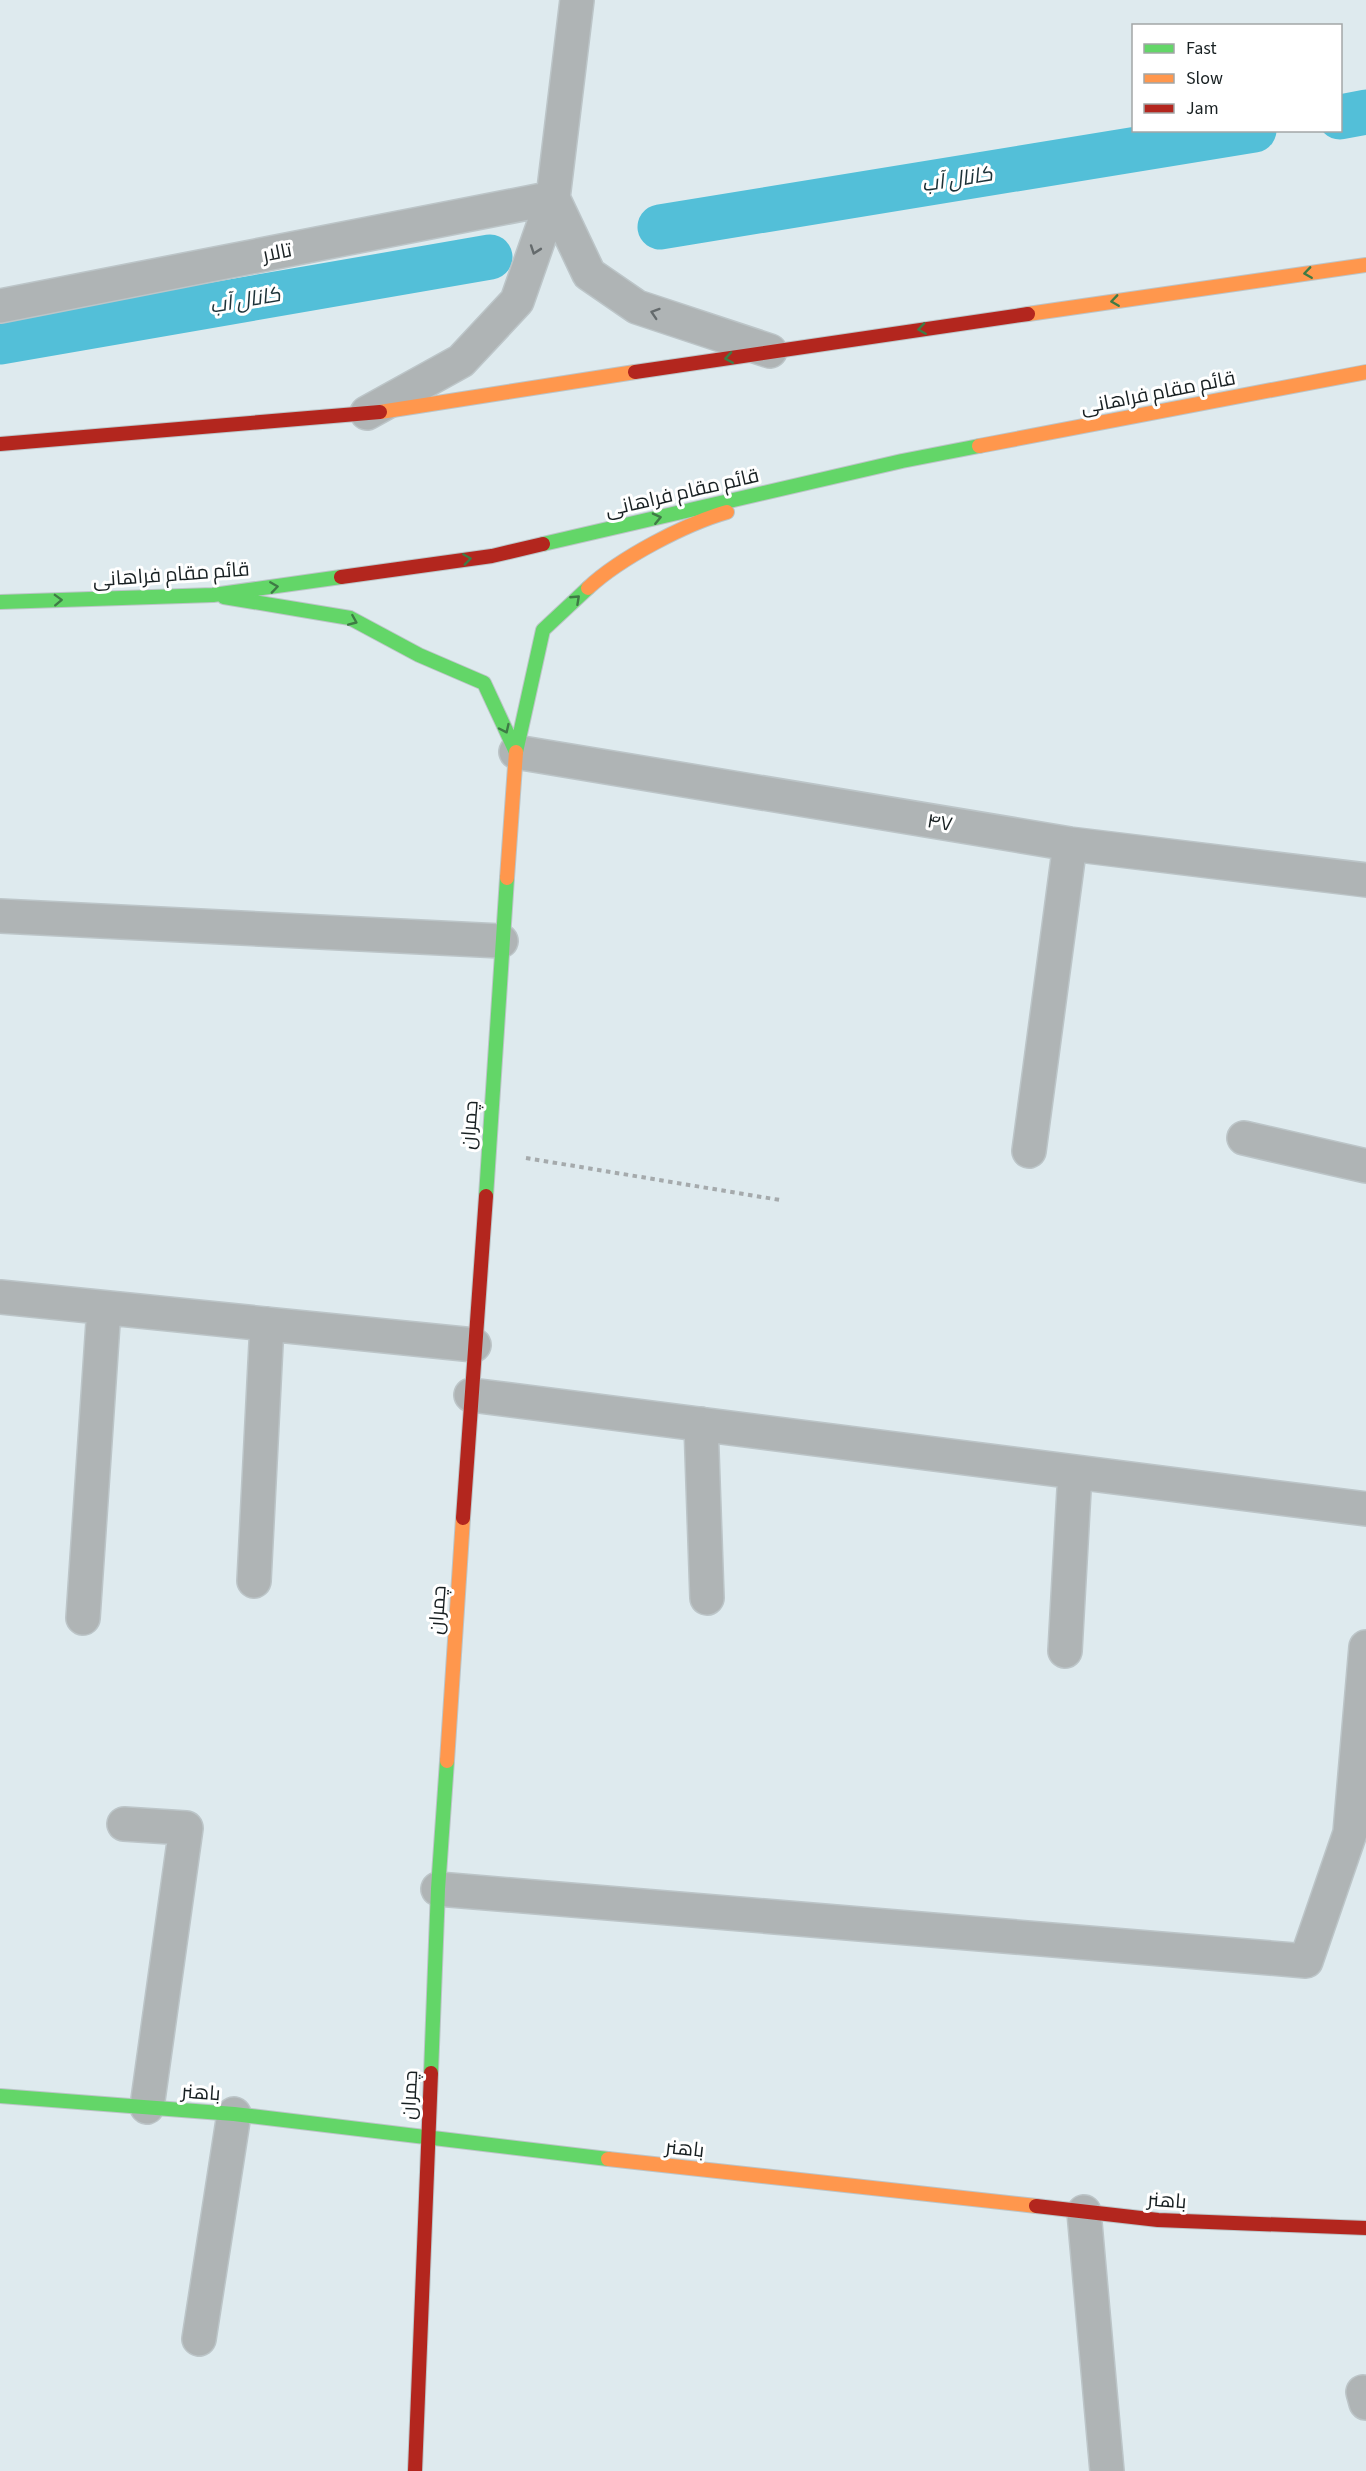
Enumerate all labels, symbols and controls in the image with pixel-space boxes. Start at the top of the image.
legend [1132,24,1342,132]
text: Fast [1186,36,1217,61]
text: Slow [1186,66,1223,91]
text: Jam [1186,96,1219,121]
water label: کانال آب [919,159,995,199]
street label: تالار [259,236,295,270]
one-way arrow [529,244,542,255]
one-way arrow [1303,266,1313,278]
water label: کانال آب [207,279,283,321]
one-way arrow [1111,295,1120,307]
one-way arrow [650,307,661,320]
one-way arrow [918,323,927,335]
one-way arrow [725,351,734,363]
street label: قائم مقام فراهانی [1078,364,1238,422]
street label: قائم مقام فراهانی [603,462,762,524]
one-way arrow [652,512,662,525]
one-way arrow [462,554,471,566]
street label: قائم مقام فراهانی [92,556,250,594]
one-way arrow [269,581,278,593]
one-way arrow [54,594,63,607]
one-way arrow [569,595,579,606]
one-way arrow [347,614,358,626]
one-way arrow [497,722,509,733]
street label: ۴۷ [925,807,955,839]
street label: چمران [454,1099,486,1151]
street label: چمران [422,1584,454,1636]
street label: چمران [395,2070,425,2120]
street label: باهنر [179,2078,221,2108]
street label: باهنر [663,2133,706,2165]
street label: باهنر [1145,2186,1187,2216]

